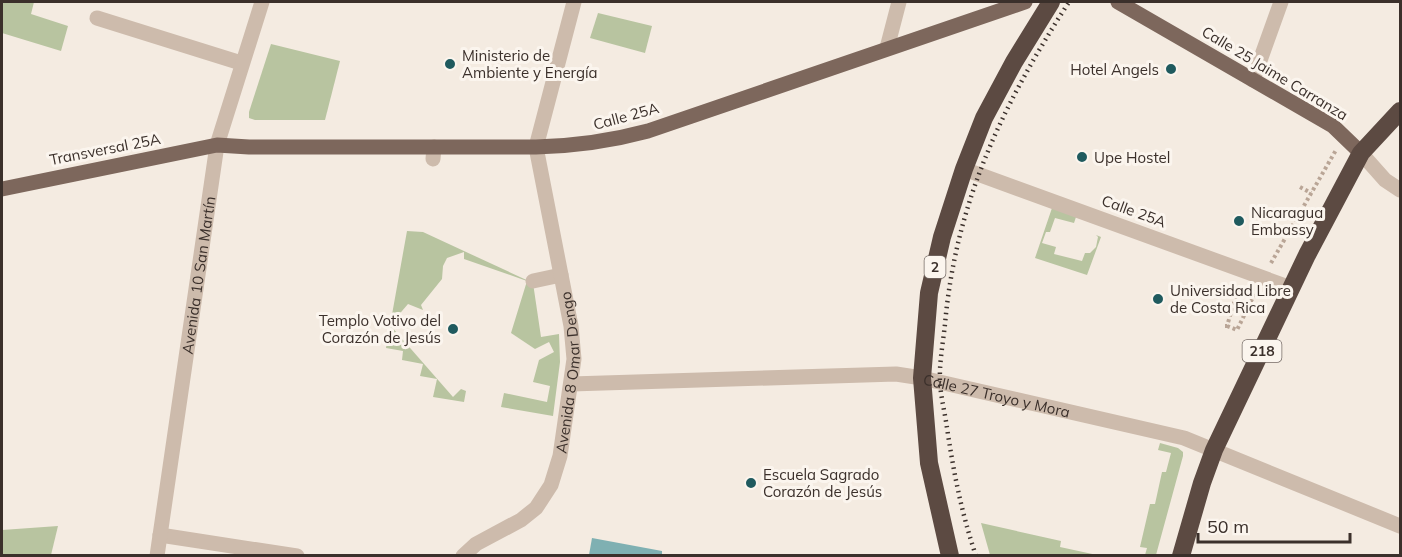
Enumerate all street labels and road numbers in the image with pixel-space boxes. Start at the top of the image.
street label: Calle 25 Jaime Carranza [1198,22,1352,124]
street label: Calle 25A [591,98,661,134]
street label: Transversal 25A [48,129,162,169]
street label: Calle 25A [1099,191,1169,231]
street label: Avenida 10 San Martín [177,195,219,355]
road number: 2 [924,256,946,278]
street label: Avenida 8 Omar Dengo [551,290,584,455]
road number: 218 [1242,340,1282,362]
street label: Calle 27 Troyo y Mora [921,369,1072,421]

